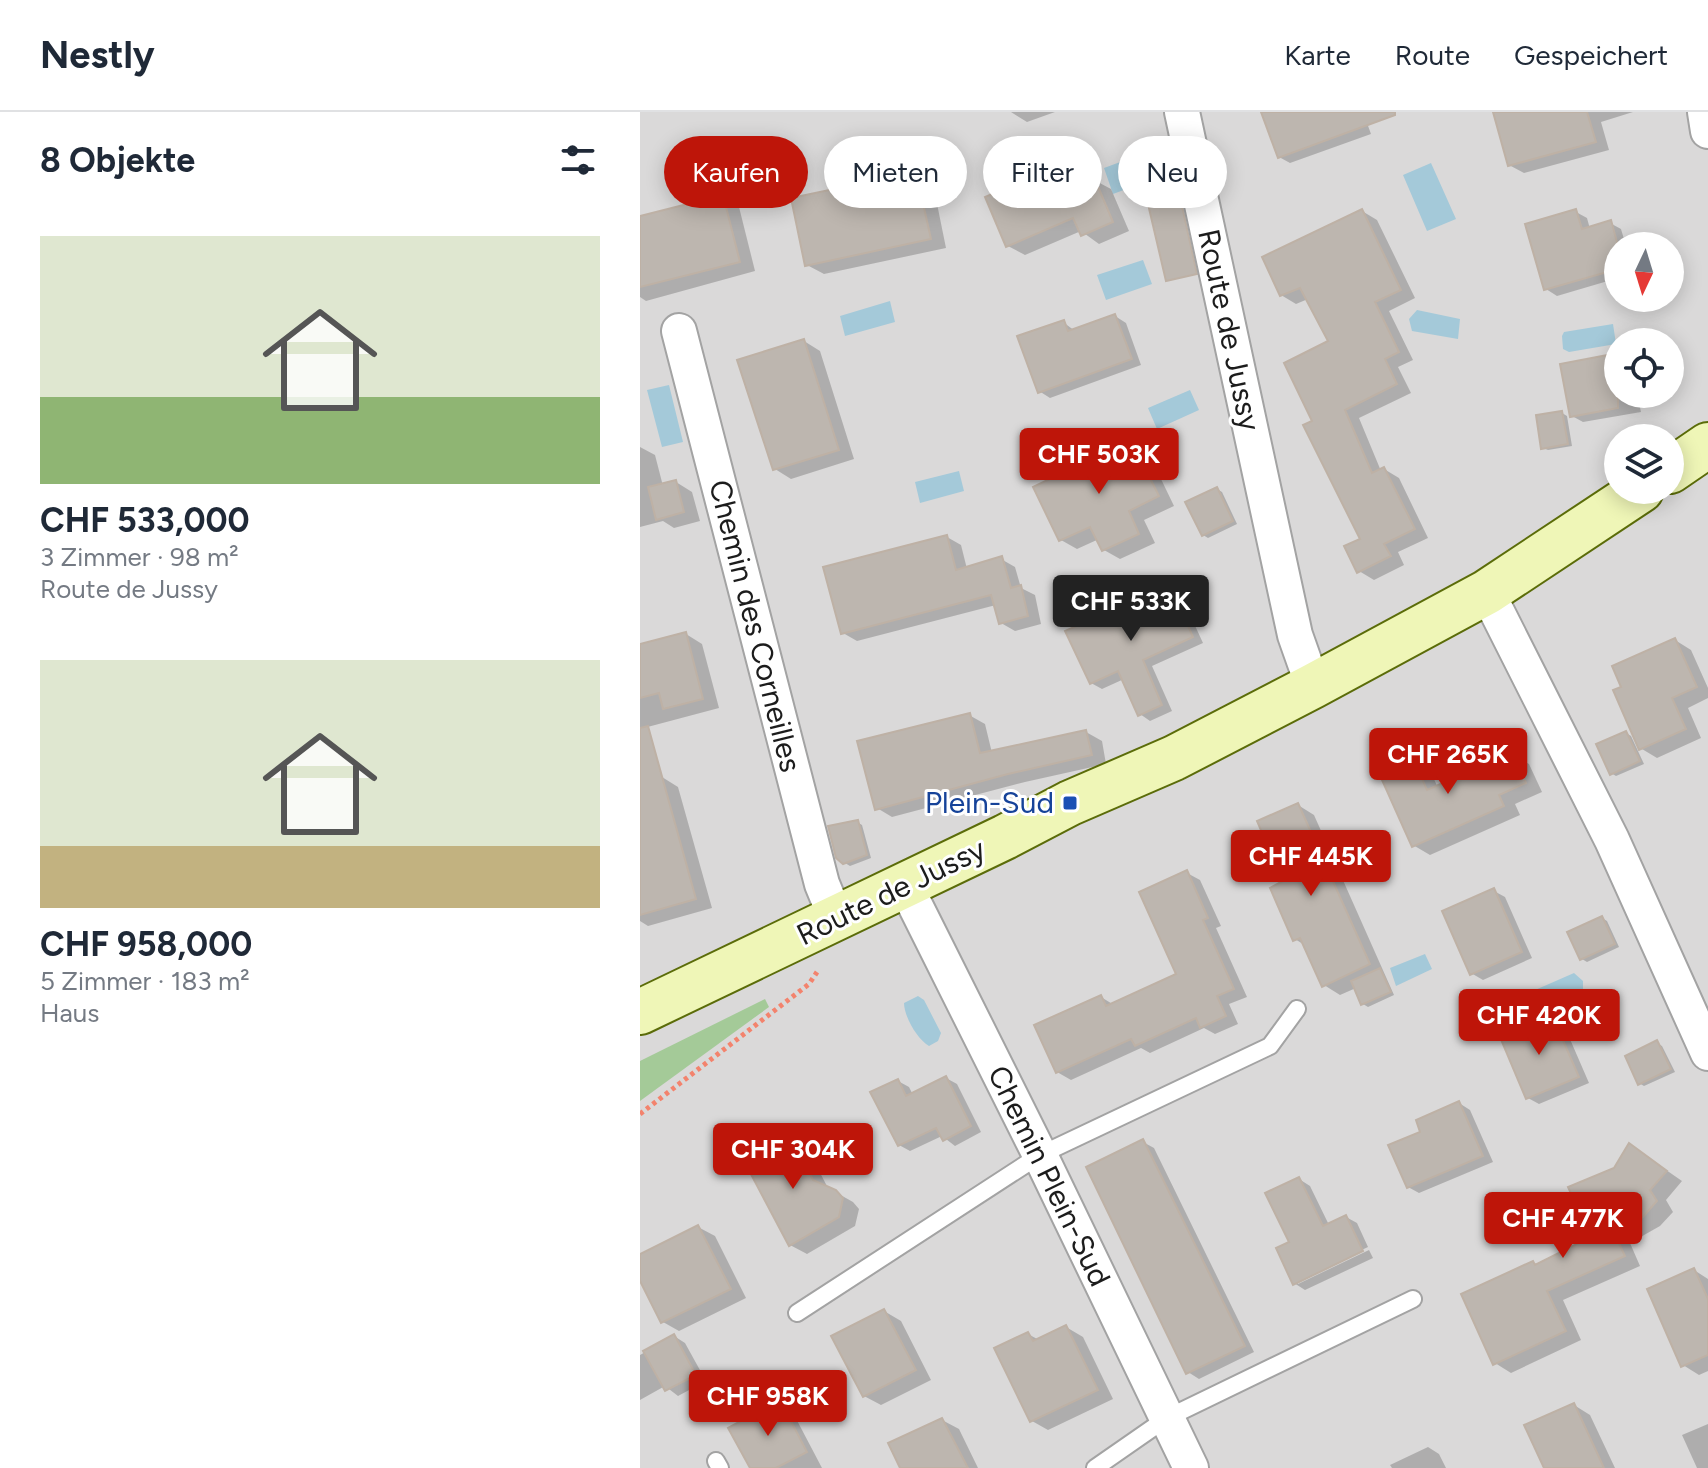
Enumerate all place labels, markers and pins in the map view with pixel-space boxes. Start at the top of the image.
pin: CHF 503K [1016,428,1182,496]
pin: CHF 533K [1048,575,1214,643]
pin: CHF 265K [1365,728,1531,796]
place label: Plein-Sud [925,784,1054,821]
marker: Plein-Sud [1061,794,1079,812]
pin: CHF 445K [1228,830,1394,898]
pin: CHF 420K [1456,989,1622,1057]
pin: CHF 304K [710,1123,876,1191]
pin: CHF 477K [1480,1192,1646,1260]
pin: CHF 958K [685,1370,851,1438]

